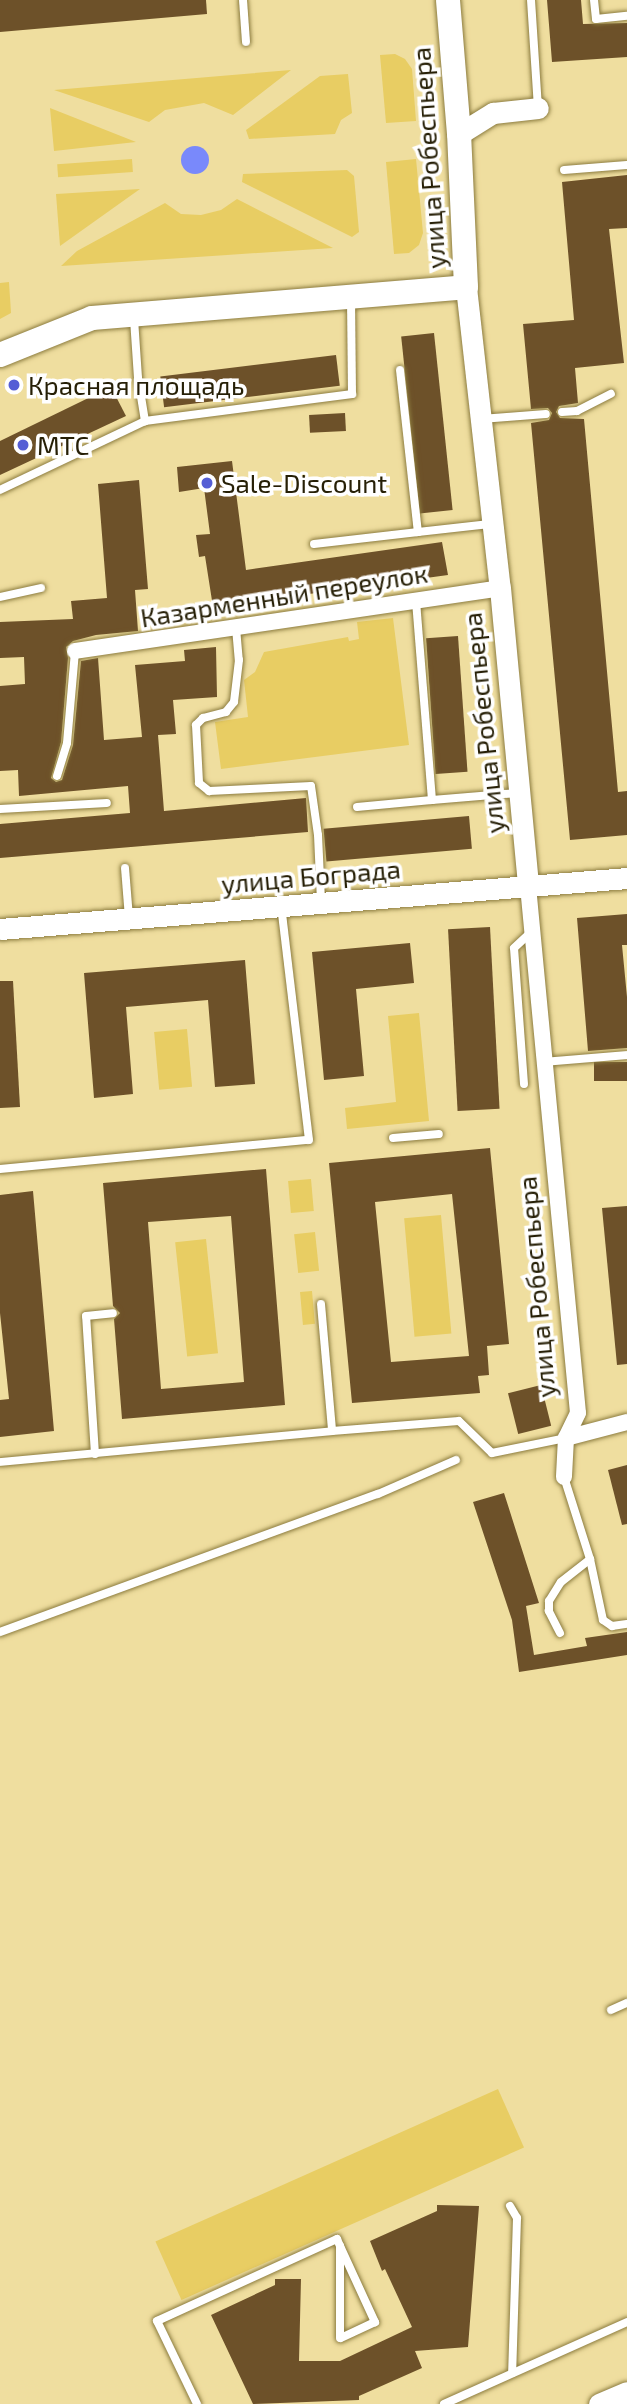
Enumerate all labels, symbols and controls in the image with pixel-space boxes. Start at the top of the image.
street label: улица Робеспьера [405,46,451,270]
place label: Красная площадь [28,369,244,401]
marker: Красная площадь [6,377,22,393]
place label: МТС [37,429,89,461]
marker: МТС [15,437,31,453]
place label: Sale-Discount [221,467,387,499]
marker: Sale-Discount [199,475,215,491]
street label: Казарменный переулок [138,557,430,633]
street label: улица Робеспьера [456,611,510,835]
street label: улица Бограда [220,853,402,899]
street label: улица Робеспьера [511,1175,561,1399]

